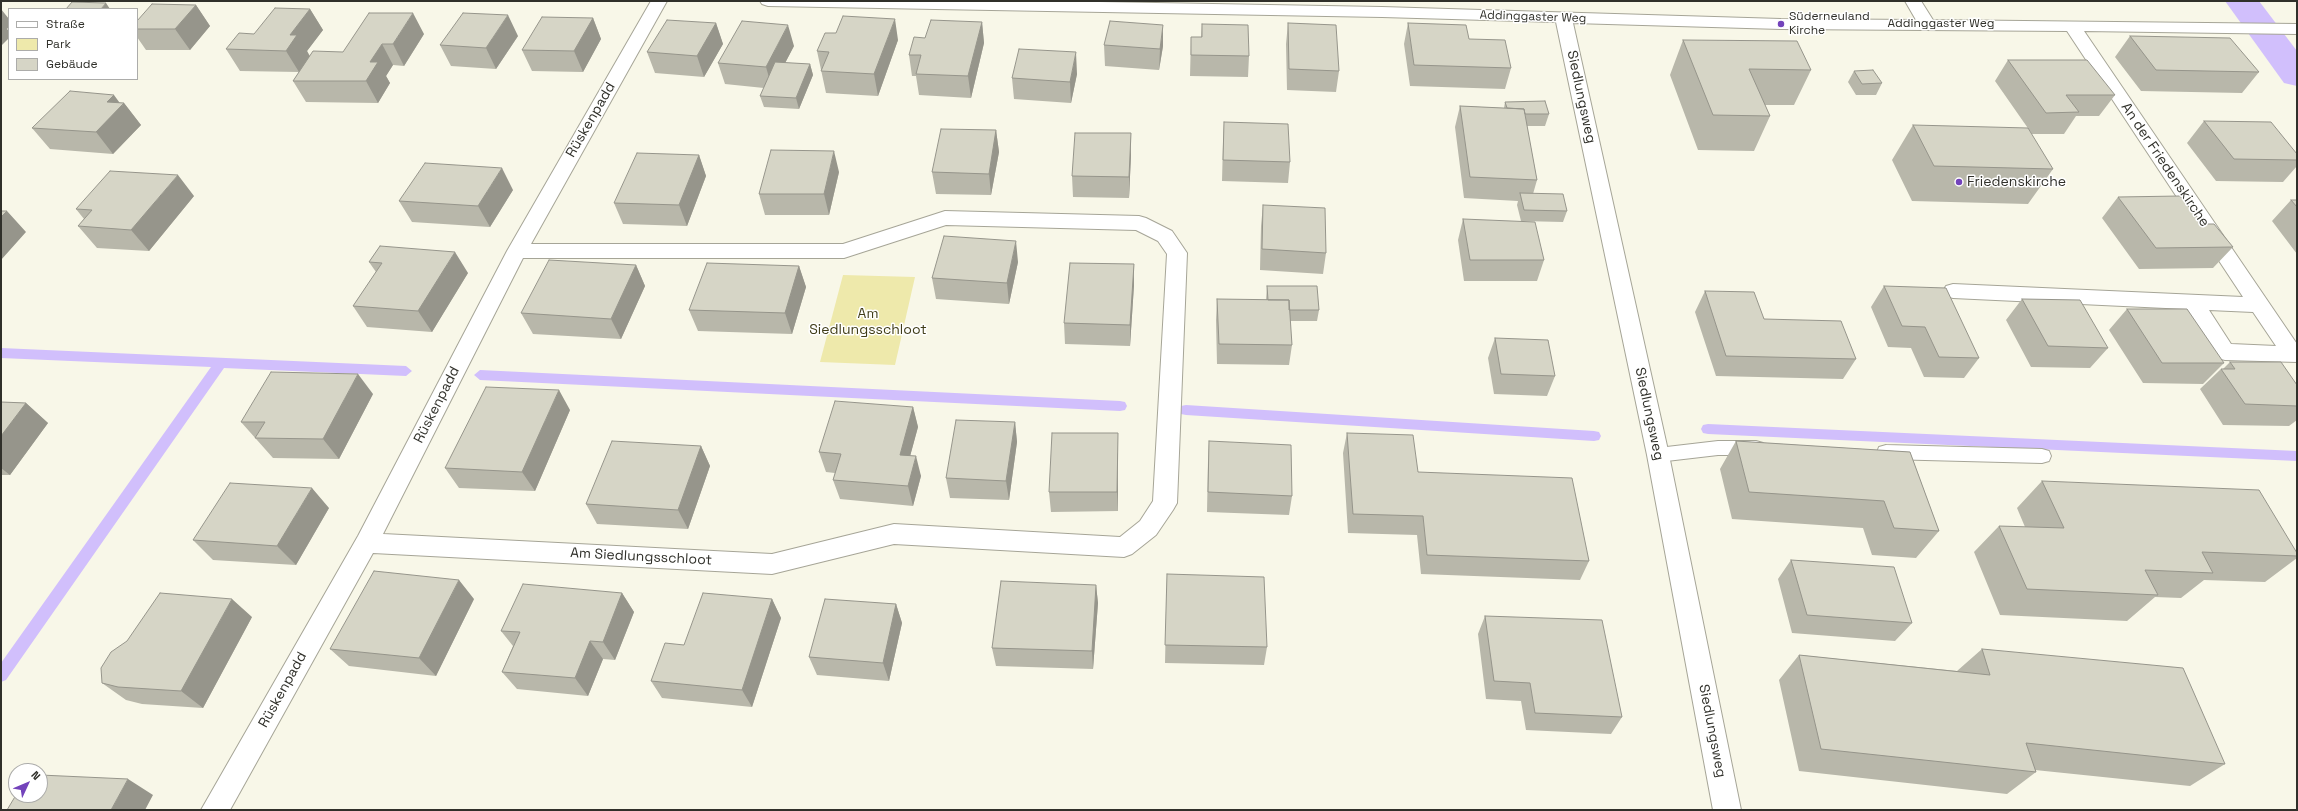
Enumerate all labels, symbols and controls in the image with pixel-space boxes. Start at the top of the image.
legend [8,8,138,80]
street label: Addinggaster Weg [1479,8,1587,26]
place label: Süderneuland Kirche [1789,10,1870,38]
text: Straße [46,16,85,32]
street label: Addinggaster Weg [1888,17,1994,31]
marker: Süderneuland Kirche [1776,19,1786,29]
text: Park [46,36,71,52]
street label: Siedlungsweg [1563,49,1599,145]
text: Gebäude [46,56,98,72]
street label: Rüskenpadd [563,80,619,160]
street label: An der Friedenskirche [2117,100,2213,230]
place label: Friedenskirche [1967,174,2066,190]
marker: Friedenskirche [1954,177,1964,187]
park label: Am Siedlungsschloot [809,306,927,338]
street label: Rüskenpadd [411,364,463,446]
street label: Siedlungsweg [1631,366,1667,462]
street label: Am Siedlungsschloot [570,545,712,569]
street label: Rüskenpadd [255,649,311,731]
street label: Siedlungsweg [1695,683,1729,779]
north arrow [8,763,48,803]
text: N [28,768,44,783]

